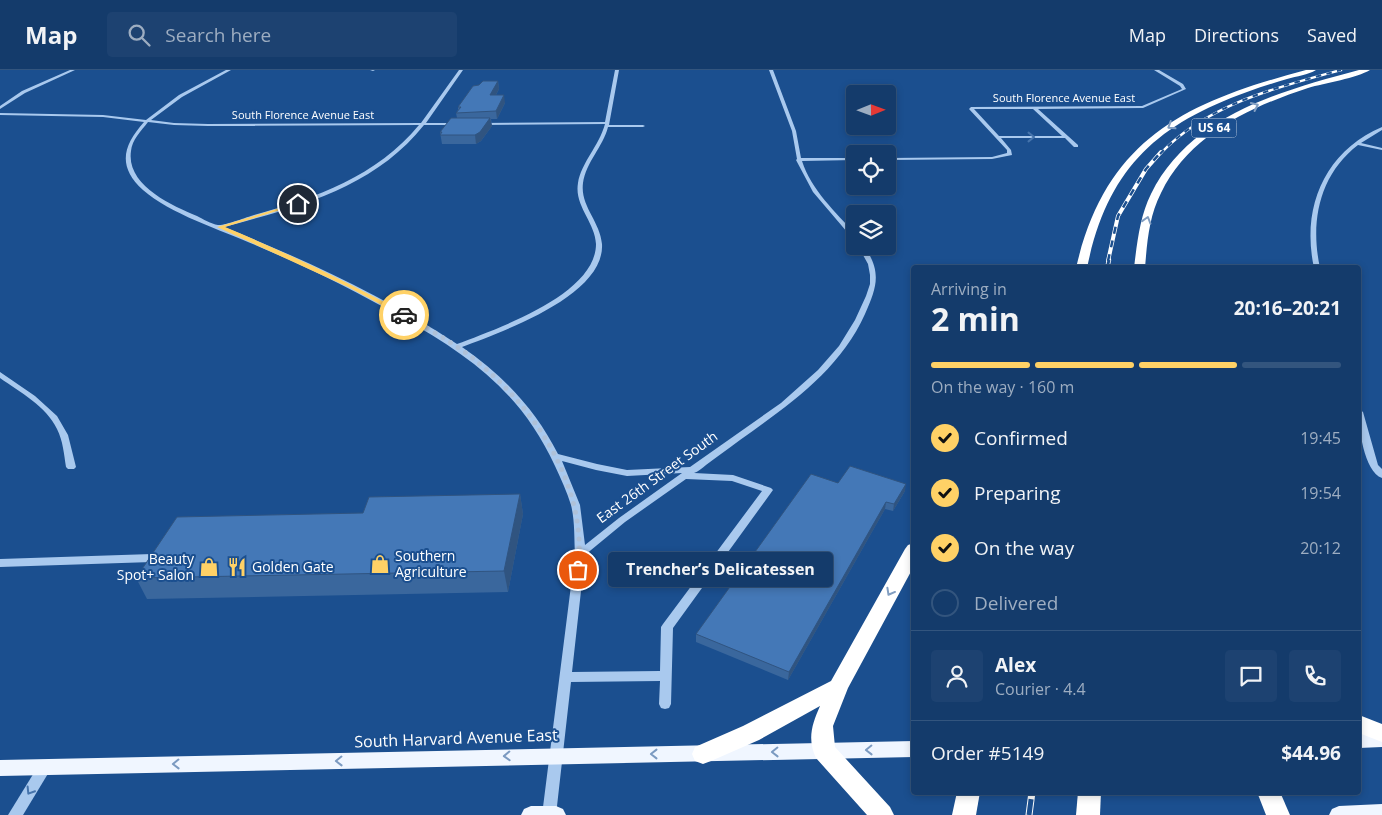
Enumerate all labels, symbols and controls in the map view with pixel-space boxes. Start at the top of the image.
search box [107,12,457,57]
text: Map [25,18,77,51]
icon: search [125,21,153,49]
text: Search here [165,22,271,48]
text: Map [1129,23,1166,47]
text: Directions [1194,23,1279,47]
text: Saved [1307,23,1357,47]
north arrow [846,85,896,135]
map controls [846,85,896,255]
street label: South Florence Avenue East [993,90,1135,105]
one-way arrow [1250,102,1259,112]
street label: South Florence Avenue East [232,107,374,122]
road number: US 64 [1192,118,1236,138]
one-way arrow [1167,119,1176,129]
one-way arrow [1028,132,1036,142]
button: locate [846,145,896,195]
pin [277,183,319,225]
icon: home [284,190,312,218]
button: layers [846,205,896,255]
one-way arrow [1142,216,1152,224]
text: Arriving in [931,278,1007,300]
courier [379,290,429,340]
text: 20:16–20:21 [1234,295,1341,321]
text: 2 min [931,297,1020,340]
icon: car [390,301,418,329]
text: On the way · 160 m [931,376,1074,398]
icon: check [931,424,959,452]
text: Confirmed [974,425,1068,451]
street label: East 26th Street South [592,426,721,527]
text: 19:45 [1300,427,1341,449]
icon: check [931,479,959,507]
text: Preparing [974,480,1061,506]
text: 19:54 [1300,482,1341,504]
icon: check [931,534,959,562]
text: On the way [974,535,1074,561]
text: 20:12 [1300,537,1341,559]
place label: Southern Agriculture [395,546,467,581]
place label: Beauty Spot+ Salon [117,549,195,584]
pin [557,549,599,591]
callout: Trencher’s Delicatessen [608,552,833,588]
shop icon: Southern Agriculture [369,553,391,575]
shop icon: Beauty Spot+ Salon [198,556,220,578]
restaurant icon: Golden Gate [226,556,248,578]
icon: bag [564,556,592,584]
place label: Golden Gate [252,557,334,576]
text: Trencher’s Delicatessen [626,558,815,580]
one-way arrow [887,587,897,596]
text: Delivered [974,590,1058,616]
button: person [931,650,983,702]
button: chat [1225,650,1277,702]
button: phone [1289,650,1341,702]
text: Alex [995,652,1036,678]
text: Courier · 4.4 [995,678,1086,700]
street label: South Harvard Avenue East [354,723,558,753]
text: Order #5149 [931,740,1044,766]
text: $44.96 [1281,740,1341,766]
one-way arrow [865,745,872,755]
one-way arrow [771,747,778,757]
one-way arrow [650,749,658,759]
one-way arrow [503,751,510,761]
one-way arrow [335,756,342,766]
one-way arrow [172,759,180,770]
one-way arrow [27,786,36,795]

